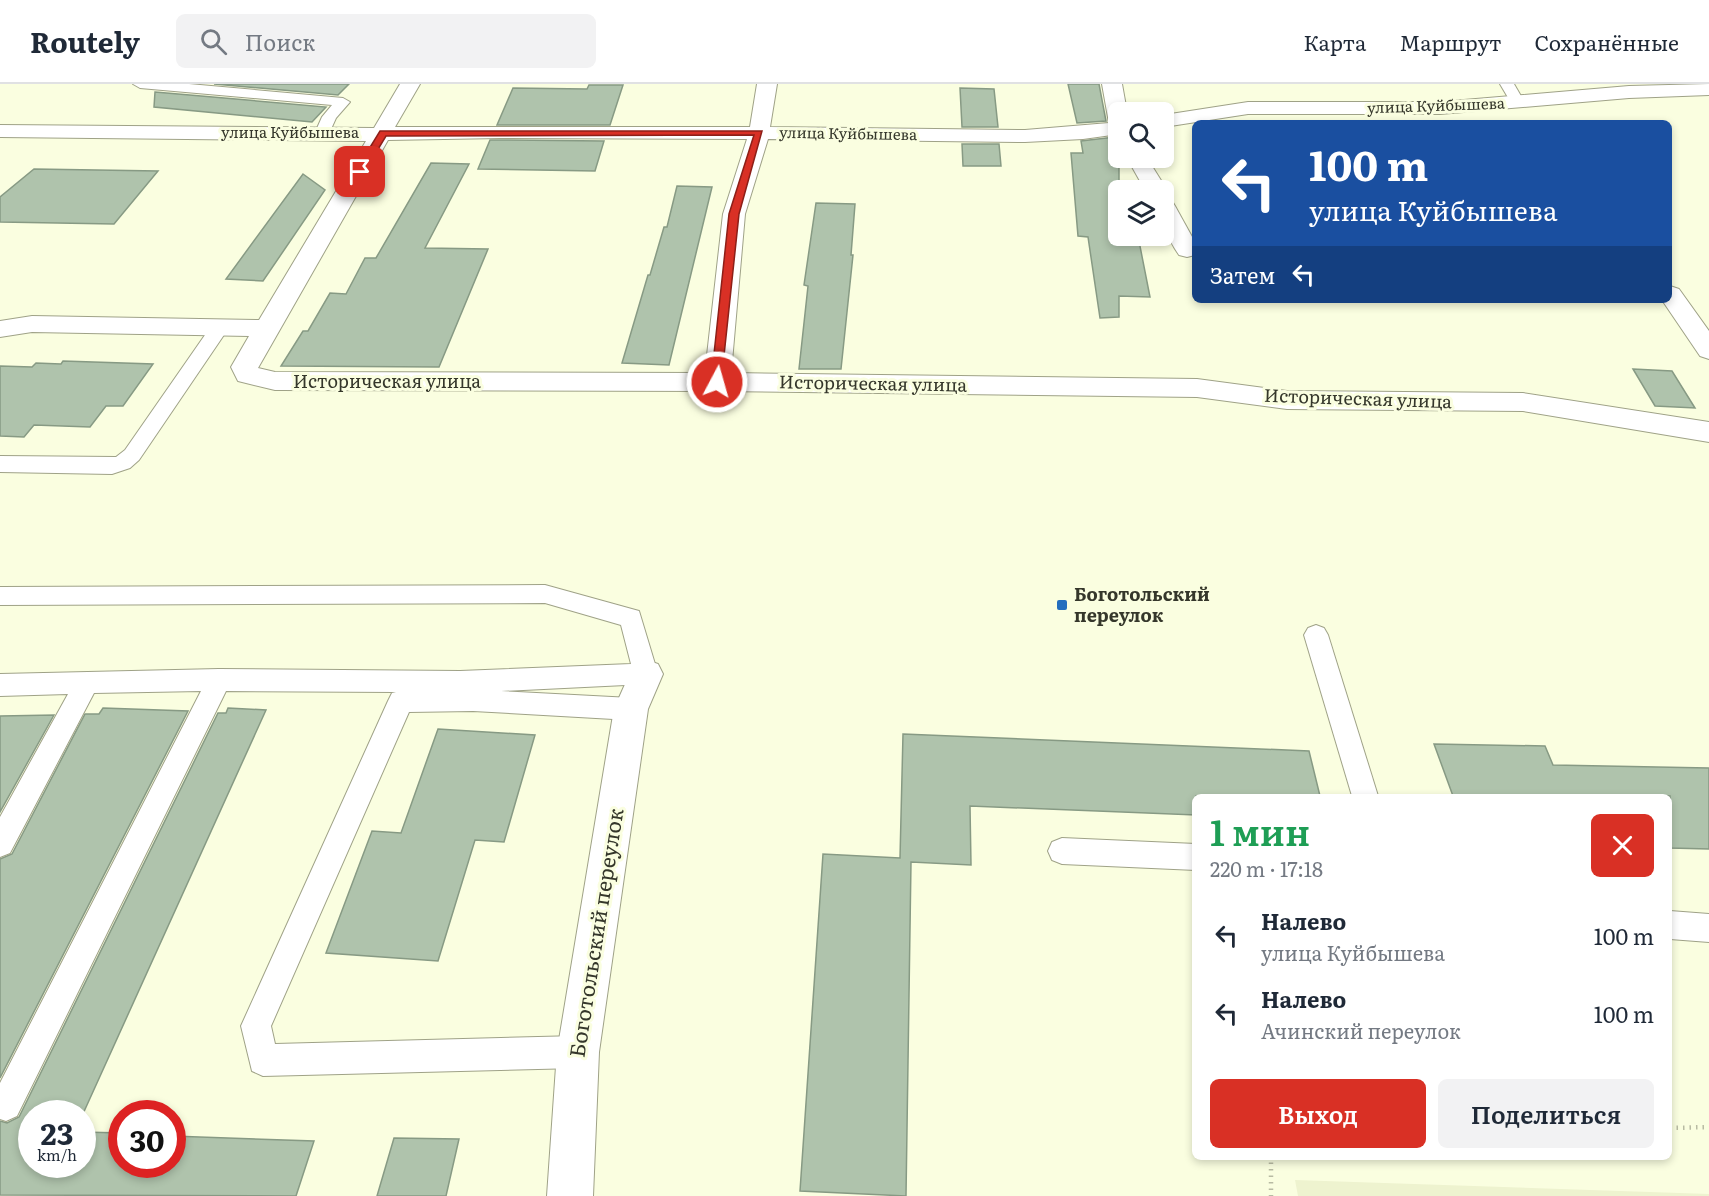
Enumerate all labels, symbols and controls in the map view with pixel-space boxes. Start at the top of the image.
search box [176,14,596,68]
text: Routely [30,20,140,62]
icon: search [197,25,230,58]
text: Поиск [245,25,315,58]
text: Карта [1303,26,1366,57]
text: Маршрут [1399,26,1501,57]
text: Сохранённые [1534,26,1679,57]
street label: улица Куйбышева [1367,91,1506,118]
map controls [1108,102,1174,246]
button: search [1108,102,1174,168]
street label: улица Куйбышева [221,120,360,143]
street label: улица Куйбышева [779,120,918,145]
text: 100 m [1309,132,1428,194]
icon: left [1210,144,1288,222]
pin [334,146,385,197]
icon: arrive [343,155,376,188]
button: layers [1108,180,1174,246]
text: улица Куйбышева [1309,189,1558,229]
text: Затем [1210,258,1275,291]
icon: left [1287,258,1320,291]
position arrow [685,350,749,414]
street label: Историческая улица [293,367,481,394]
street label: Историческая улица [779,367,968,398]
street label: Историческая улица [1264,381,1453,414]
place label: Боготольский переулок [1074,580,1210,628]
marker: Боготольский переулок [1055,598,1069,612]
text: 1 мин [1210,804,1310,857]
street label: Боготольский переулок [560,805,630,1059]
button: close [1591,814,1654,877]
text: 220 m · 17:18 [1210,853,1323,883]
text: Налево [1261,904,1346,937]
icon: left [1210,919,1243,952]
text: 100 m [1594,919,1654,952]
text: улица Куйбышева [1261,937,1445,967]
text: Налево [1261,982,1346,1015]
icon: left [1210,997,1243,1030]
text: 100 m [1594,997,1654,1030]
text: Ачинский переулок [1261,1015,1461,1045]
button: Выход [1210,1079,1426,1148]
button: Поделиться [1438,1079,1654,1148]
speed limit sign: 30 [108,1100,186,1178]
text: 23 [41,1110,73,1154]
text: km/h [37,1143,77,1166]

